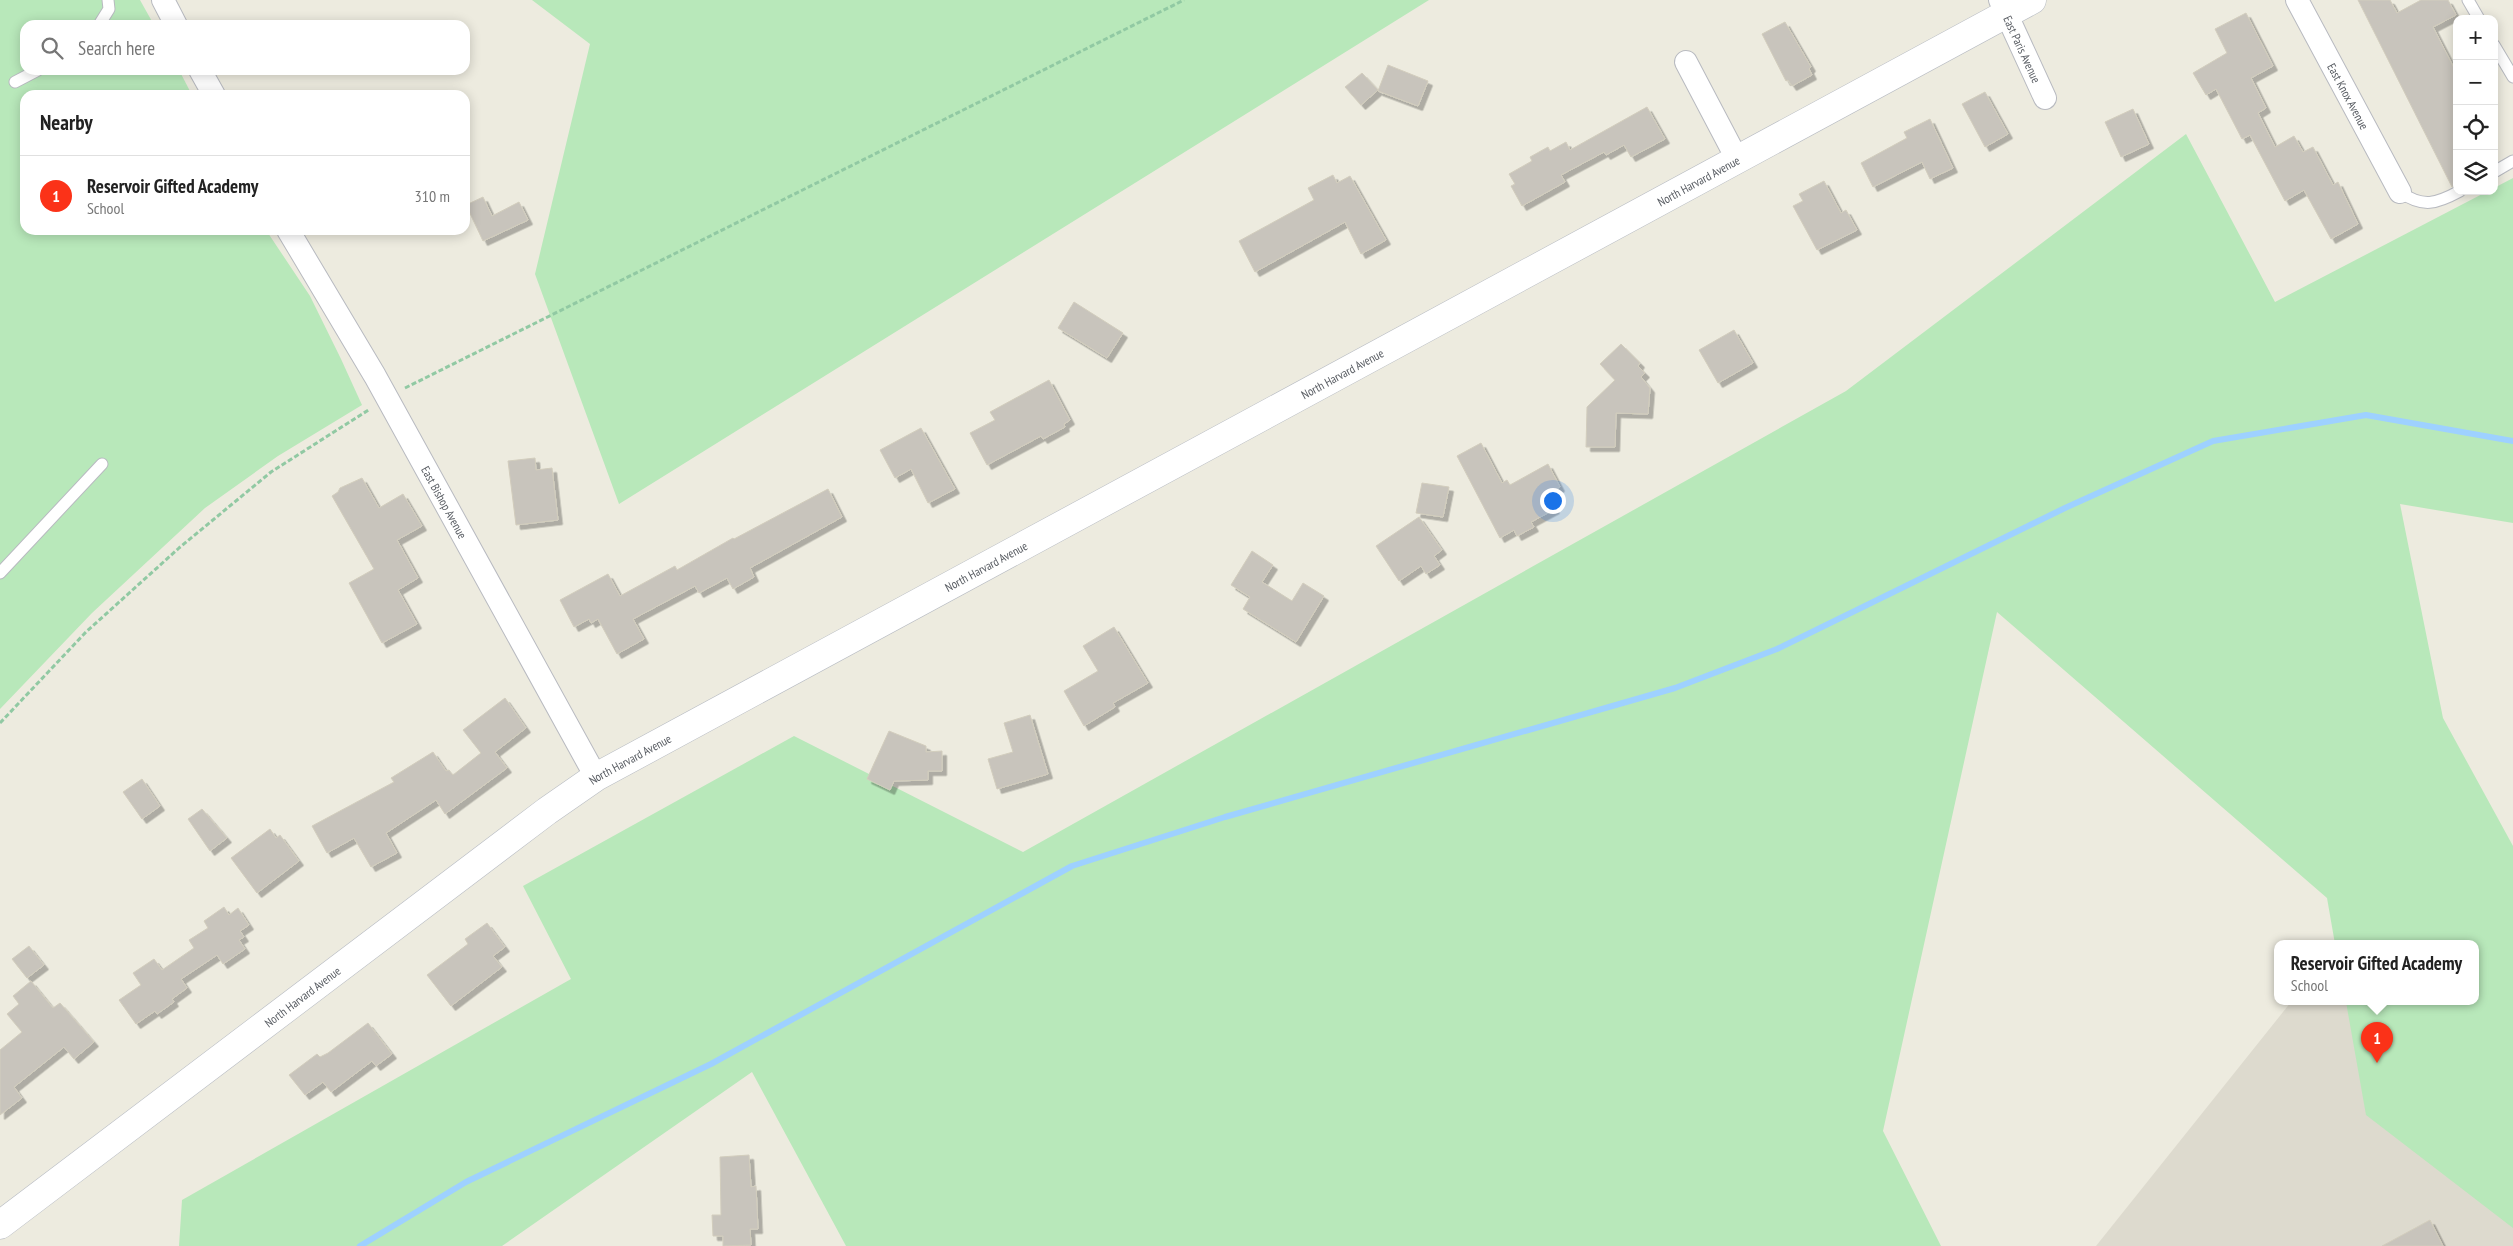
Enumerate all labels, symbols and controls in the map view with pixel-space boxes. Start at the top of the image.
street label: East Paris Avenue [2001,13,2044,85]
map controls [2453,15,2498,195]
button: + [2453,15,2498,60]
search box [20,20,470,75]
icon: search [38,34,66,62]
text: Search here [78,36,155,60]
street label: East Knox Avenue [2325,60,2372,132]
button: − [2453,60,2498,105]
button: locate [2453,105,2498,150]
text: Nearby [40,109,93,136]
button: layers [2453,150,2498,195]
street label: North Harvard Avenue [1655,152,1742,209]
text: Reservoir Gifted Academy [87,174,258,198]
text: 1 [52,186,60,206]
text: 310 m [415,186,450,206]
text: School [87,198,124,218]
street label: North Harvard Avenue [1298,345,1386,402]
street label: East Bishop Avenue [419,463,471,541]
your location [1540,488,1566,514]
street label: North Harvard Avenue [942,538,1030,594]
street label: North Harvard Avenue [586,730,674,787]
popup [2274,940,2479,1005]
text: Reservoir Gifted Academy [2291,951,2462,975]
street label: North Harvard Avenue [261,963,343,1030]
text: School [2291,975,2328,995]
pin: 1 [2361,1022,2393,1063]

